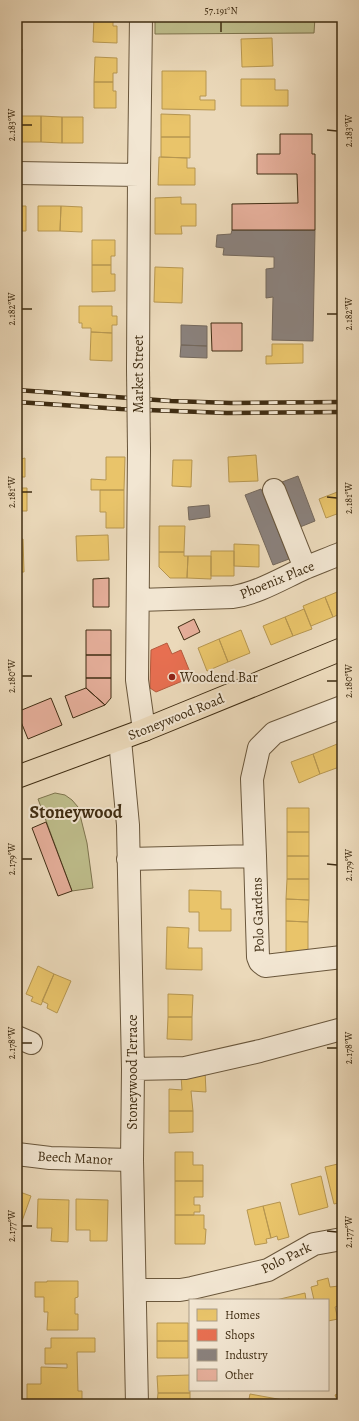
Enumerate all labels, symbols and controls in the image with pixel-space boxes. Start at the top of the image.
text: 57.191°N [204,4,238,17]
text: 2.183°W [5,108,18,141]
text: 2.183°W [342,114,355,147]
text: 2.182°W [5,292,18,326]
text: 2.182°W [342,297,355,331]
street label: Market Street [129,334,148,413]
text: 2.181°W [5,475,18,508]
text: 2.181°W [342,481,355,514]
street label: Phoenix Place [237,556,317,604]
text: 2.180°W [5,658,18,693]
text: 2.180°W [342,663,355,698]
place label: Woodend Bar [179,668,259,687]
marker: Woodend Bar [167,672,177,682]
street label: Stoneywood Road [125,689,227,745]
district label: Stoneywood [29,800,123,824]
text: 2.179°W [5,842,18,875]
text: 2.179°W [342,848,355,881]
street label: Polo Gardens [247,877,269,953]
street label: Stoneywood Terrace [123,1014,142,1130]
text: 2.178°W [5,1026,18,1059]
text: 2.178°W [342,1031,355,1064]
street label: Beech Manor [37,1147,114,1169]
text: 2.177°W [5,1209,18,1242]
text: 2.177°W [342,1215,355,1248]
street label: Polo Park [258,1238,314,1278]
legend [189,1299,329,1391]
text: Homes [225,1307,260,1323]
text: Shops [225,1327,255,1343]
text: Industry [225,1347,268,1363]
text: Other [225,1367,254,1383]

